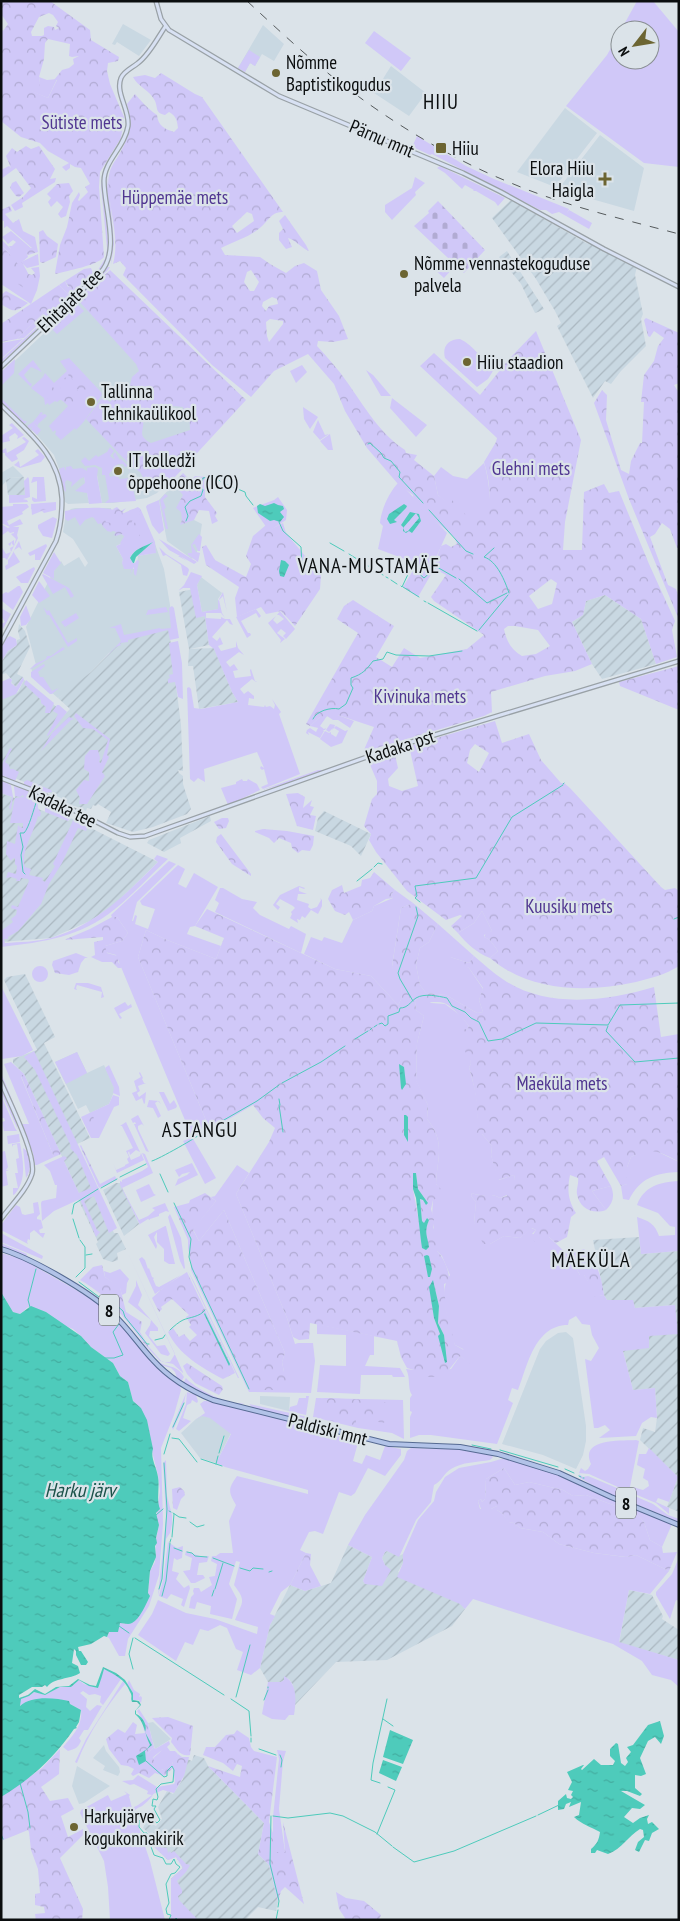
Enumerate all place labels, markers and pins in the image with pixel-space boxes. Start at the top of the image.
place label: Nõmme Baptistikogudus [286,50,391,96]
marker: Nõmme Baptistikogudus [270,67,282,79]
place label: Hiiu [452,136,479,160]
marker: Hiiu [434,141,448,155]
place label: Elora Hiiu Haigla [530,156,594,202]
marker: Elora Hiiu Haigla [598,172,612,186]
place label: Nõmme vennastekoguduse palvela [414,251,591,297]
marker: Nõmme vennastekoguduse palvela [398,268,410,280]
place label: Hiiu staadion [477,350,563,374]
marker: Hiiu staadion [461,356,473,368]
place label: Tallinna Tehnikaülikool [101,379,197,425]
marker: Tallinna Tehnikaülikool [85,396,97,408]
place label: IT kolledži õppehoone (ICO) [128,448,238,494]
marker: IT kolledži õppehoone (ICO) [112,465,124,477]
place label: Harkujärve kogukonnakirik [84,1804,184,1850]
marker: Harkujärve kogukonnakirik [68,1821,80,1833]

